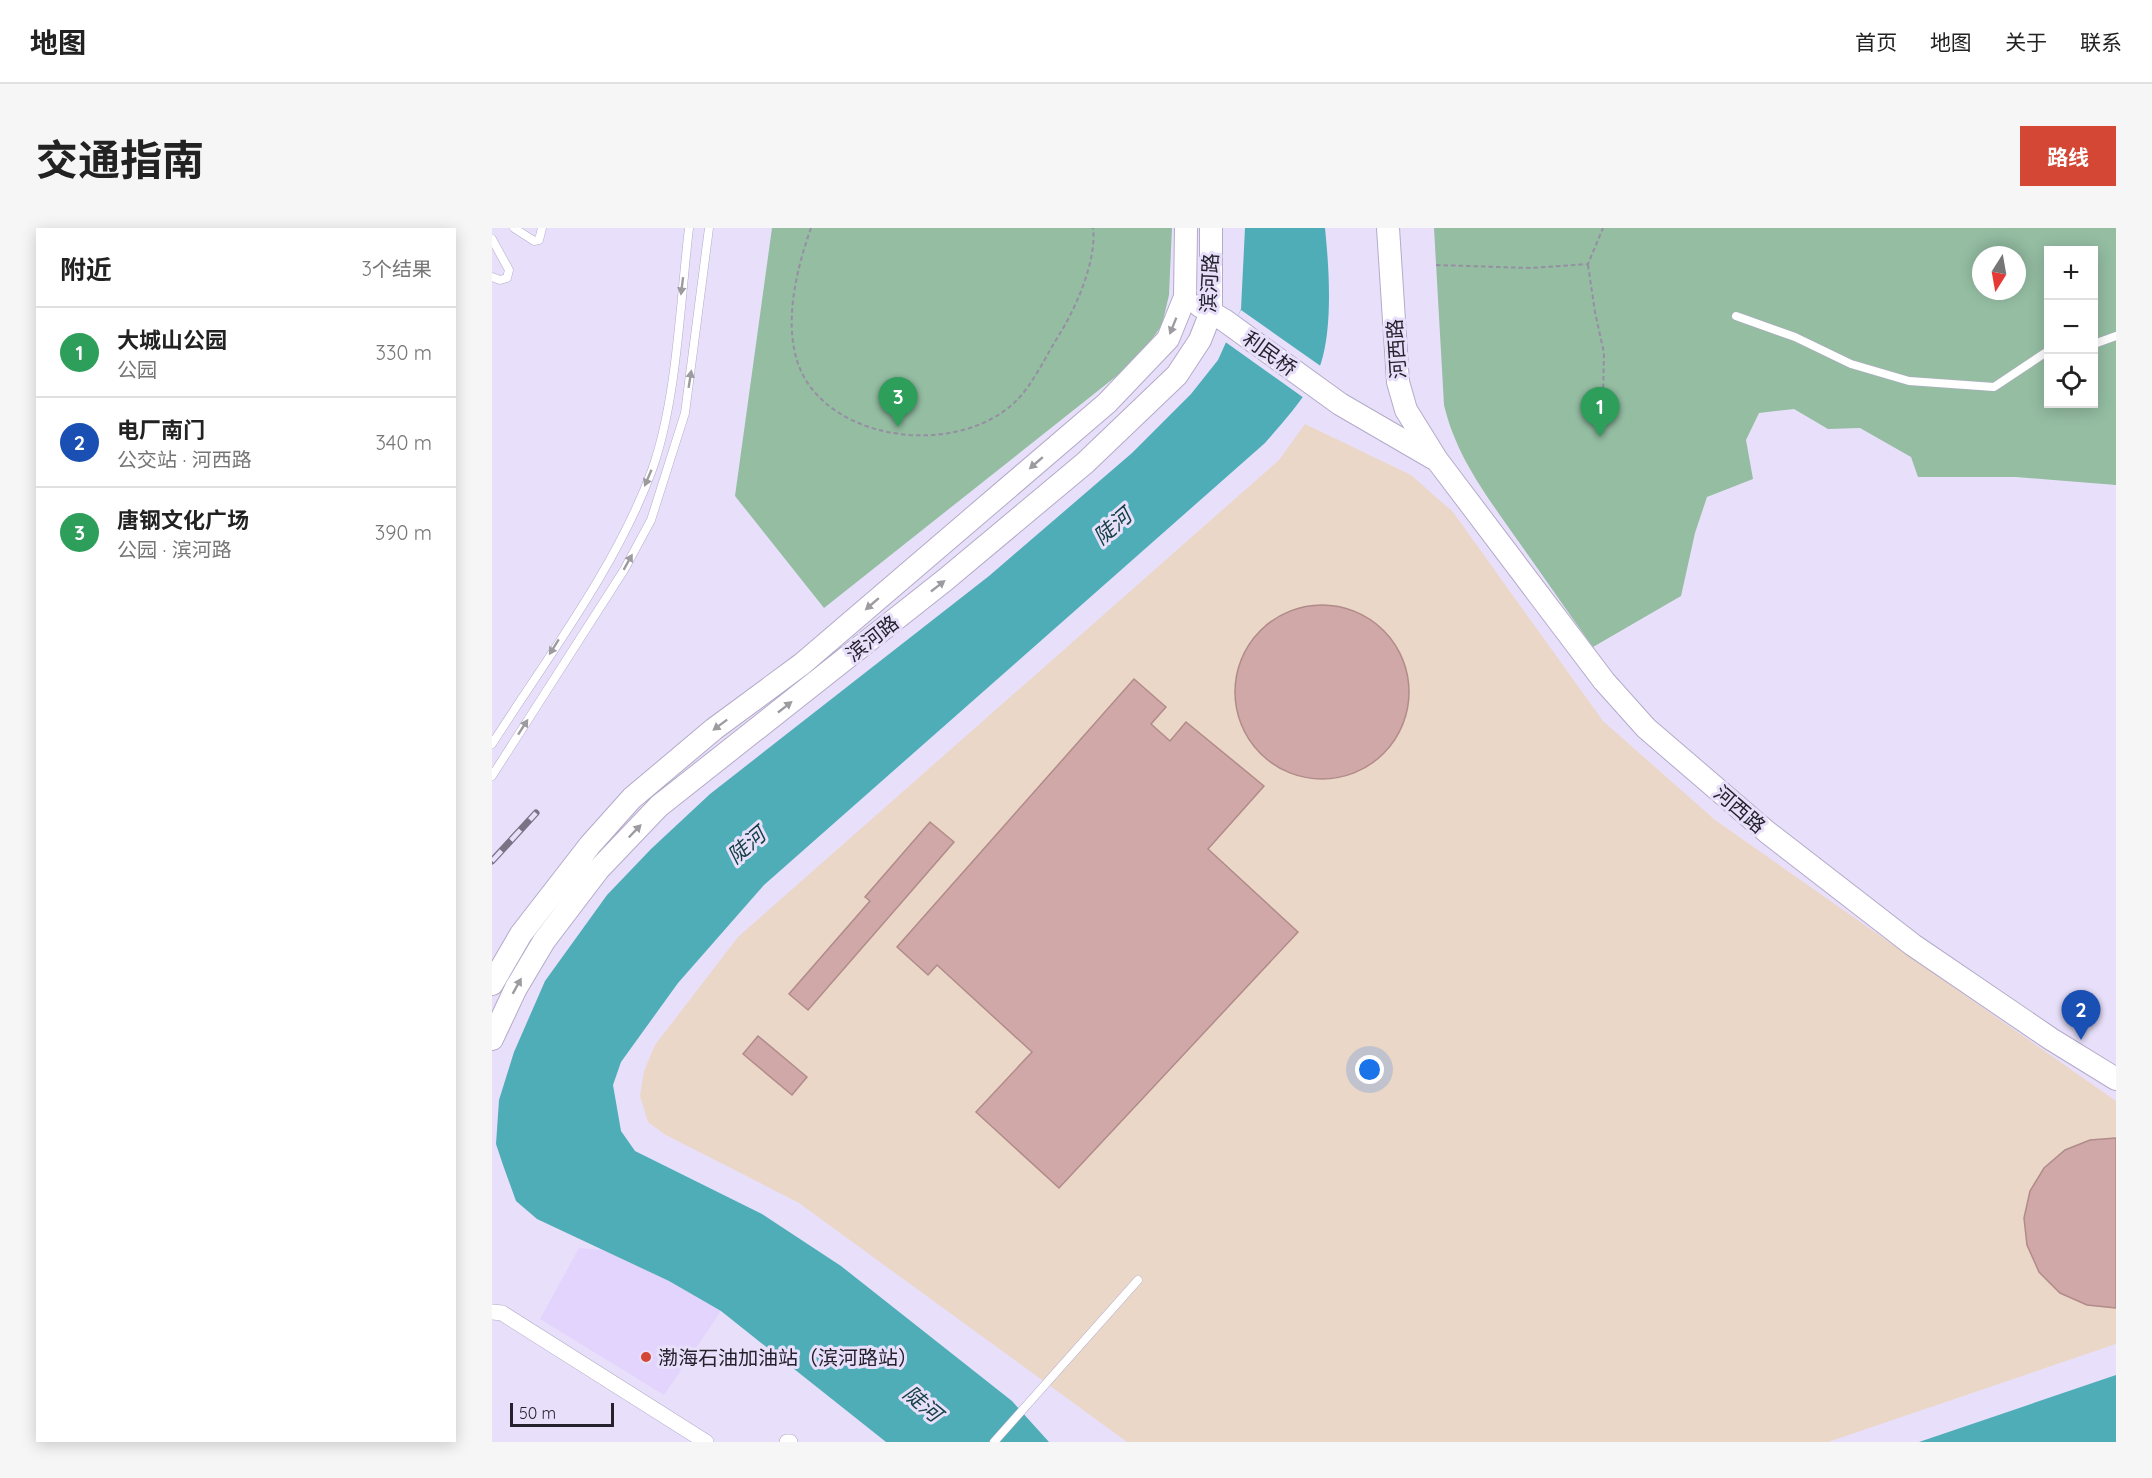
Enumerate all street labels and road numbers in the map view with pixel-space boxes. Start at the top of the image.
street label: 滨河路 [1195,252,1223,314]
street label: 河西路 [1381,318,1411,380]
street label: 利民桥 [1238,325,1302,381]
street label: 滨河路 [841,610,903,666]
street label: 河西路 [1709,780,1771,838]

